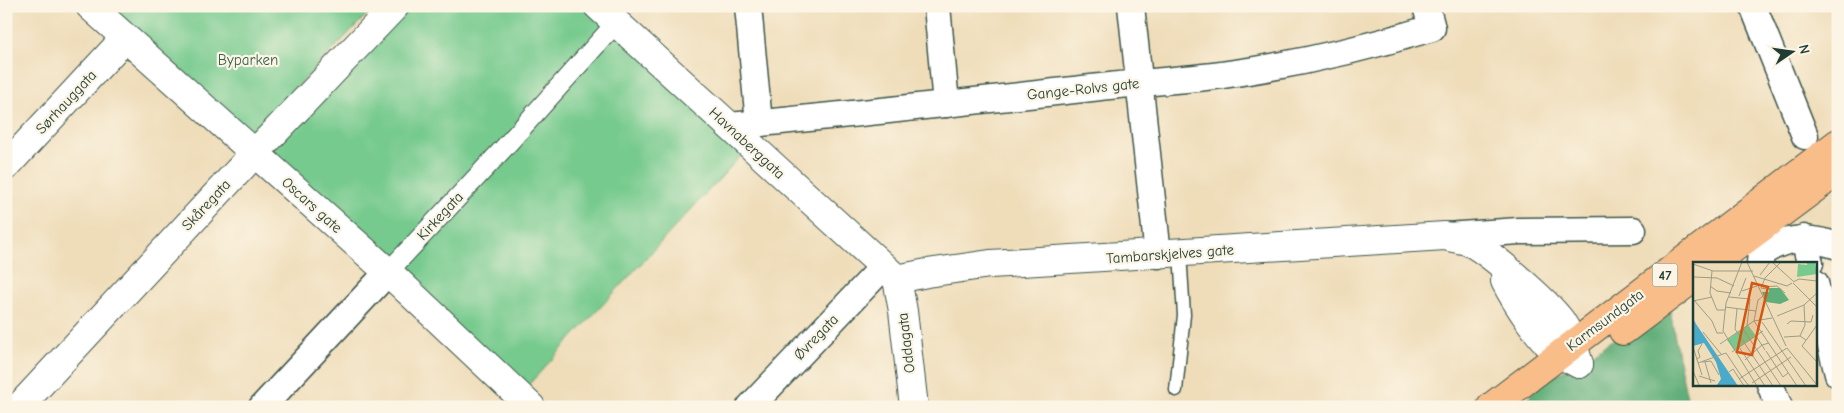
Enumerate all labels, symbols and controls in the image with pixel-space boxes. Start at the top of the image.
north arrow [1766,28,1816,78]
text: N [1795,43,1813,56]
park label: Byparken [218,51,278,69]
street label: Sørhauggata [32,66,100,138]
street label: Gange-Rolvs gate [1026,74,1141,104]
street label: Havnaberggata [705,103,789,183]
street label: Oscars gate [278,173,346,237]
street label: Skåregata [178,176,234,234]
street label: Kirkegata [413,188,467,244]
street label: Tambarskjelves gate [1106,241,1235,267]
inset map [1693,262,1816,386]
road number: 47 [1652,264,1678,286]
street label: Karmsundgata [1563,285,1647,355]
street label: Øvregata [790,311,842,363]
street label: Oddagata [893,312,919,374]

